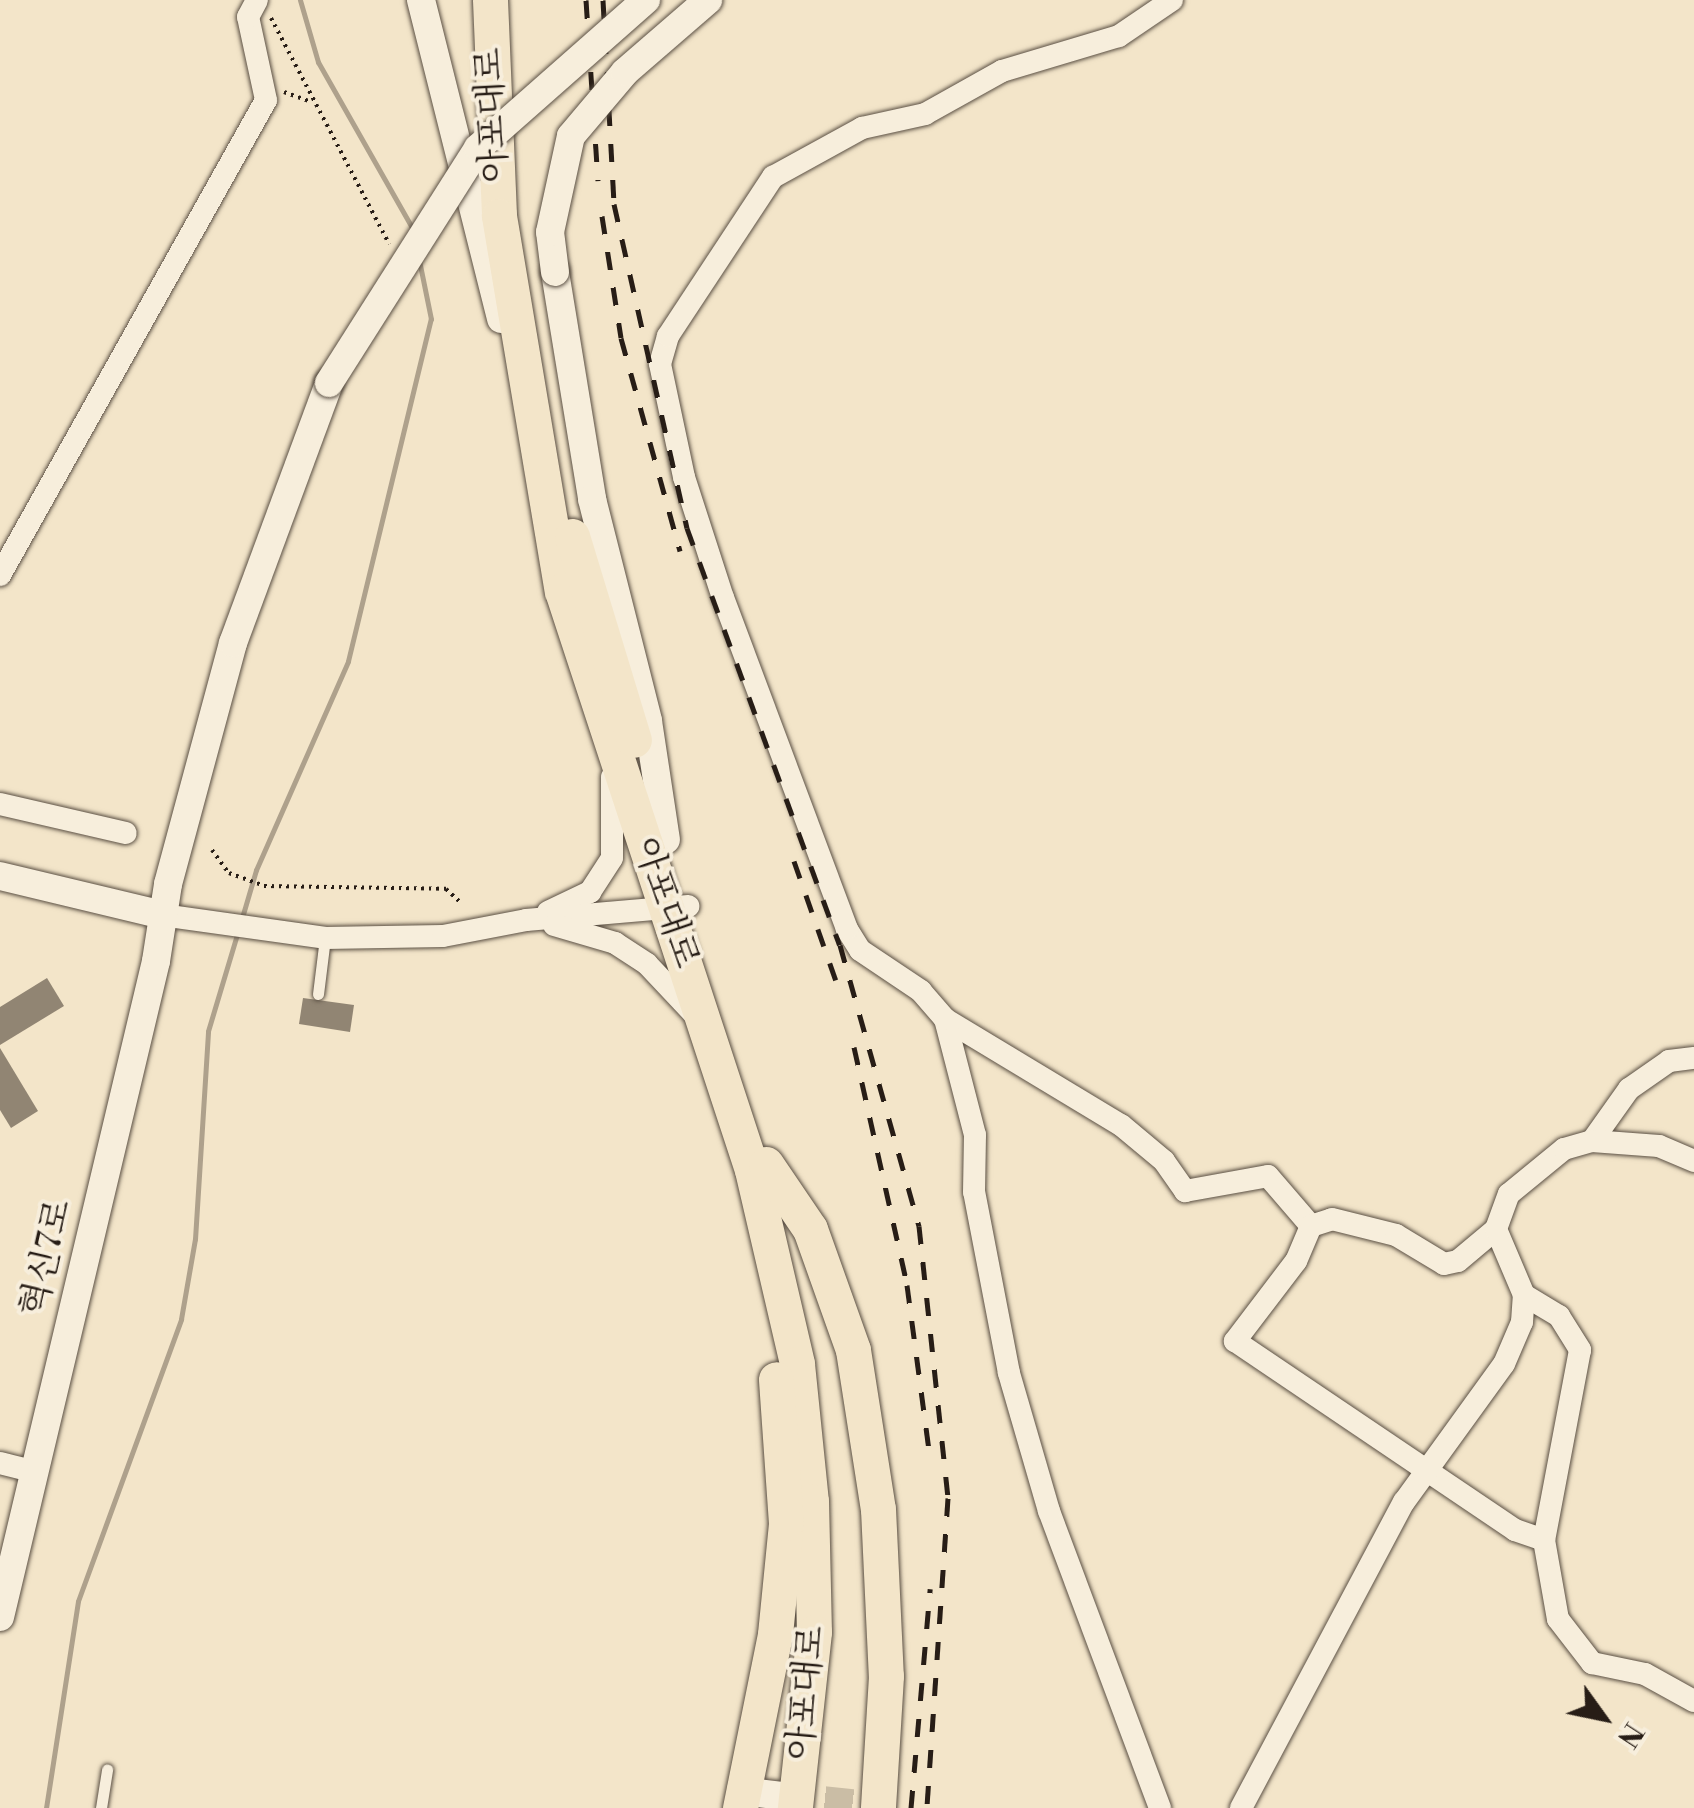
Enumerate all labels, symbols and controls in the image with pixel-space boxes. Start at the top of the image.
street label: 아포대로 [468,46,518,184]
street label: 아포대로 [623,832,707,974]
street label: 혁신7로 [13,1195,81,1321]
street label: 아포대로 [780,1624,834,1762]
north arrow [1554,1668,1654,1768]
text: N [1609,1716,1650,1753]

